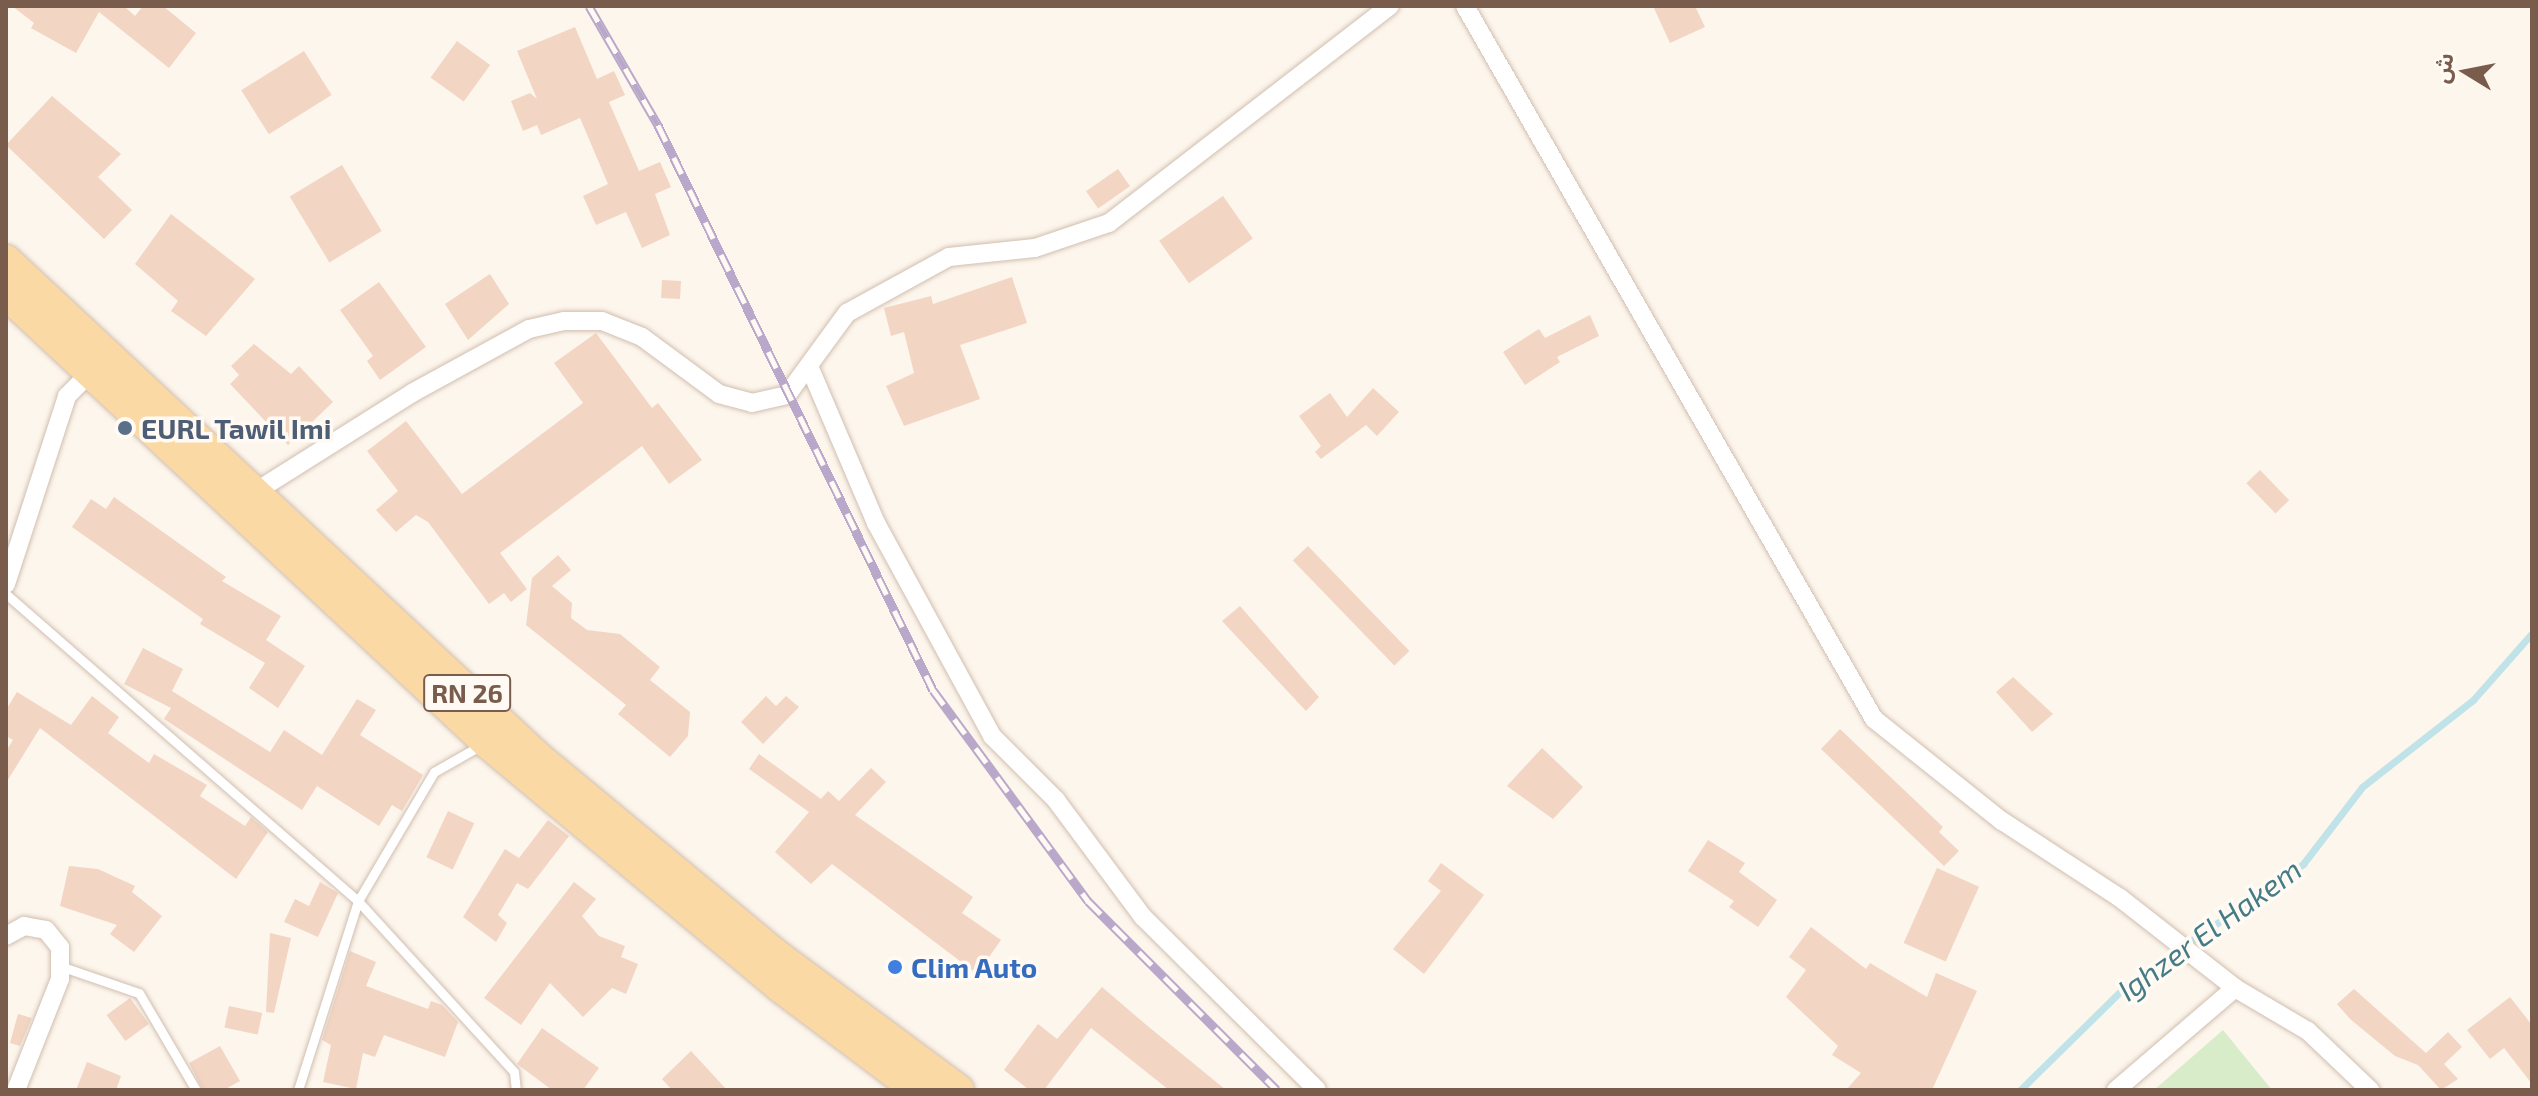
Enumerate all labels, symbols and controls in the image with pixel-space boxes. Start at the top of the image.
north arrow [2426,32,2506,112]
text: ش [2427,51,2458,85]
place label: EURL Tawil Imi [141,411,333,445]
marker: EURL Tawil Imi [116,419,134,437]
road number: RN 26 [423,671,511,715]
water label: Ighzer El Hakem [2110,850,2308,1008]
place label: Clim Auto [911,950,1038,984]
marker: Clim Auto [886,958,904,976]

